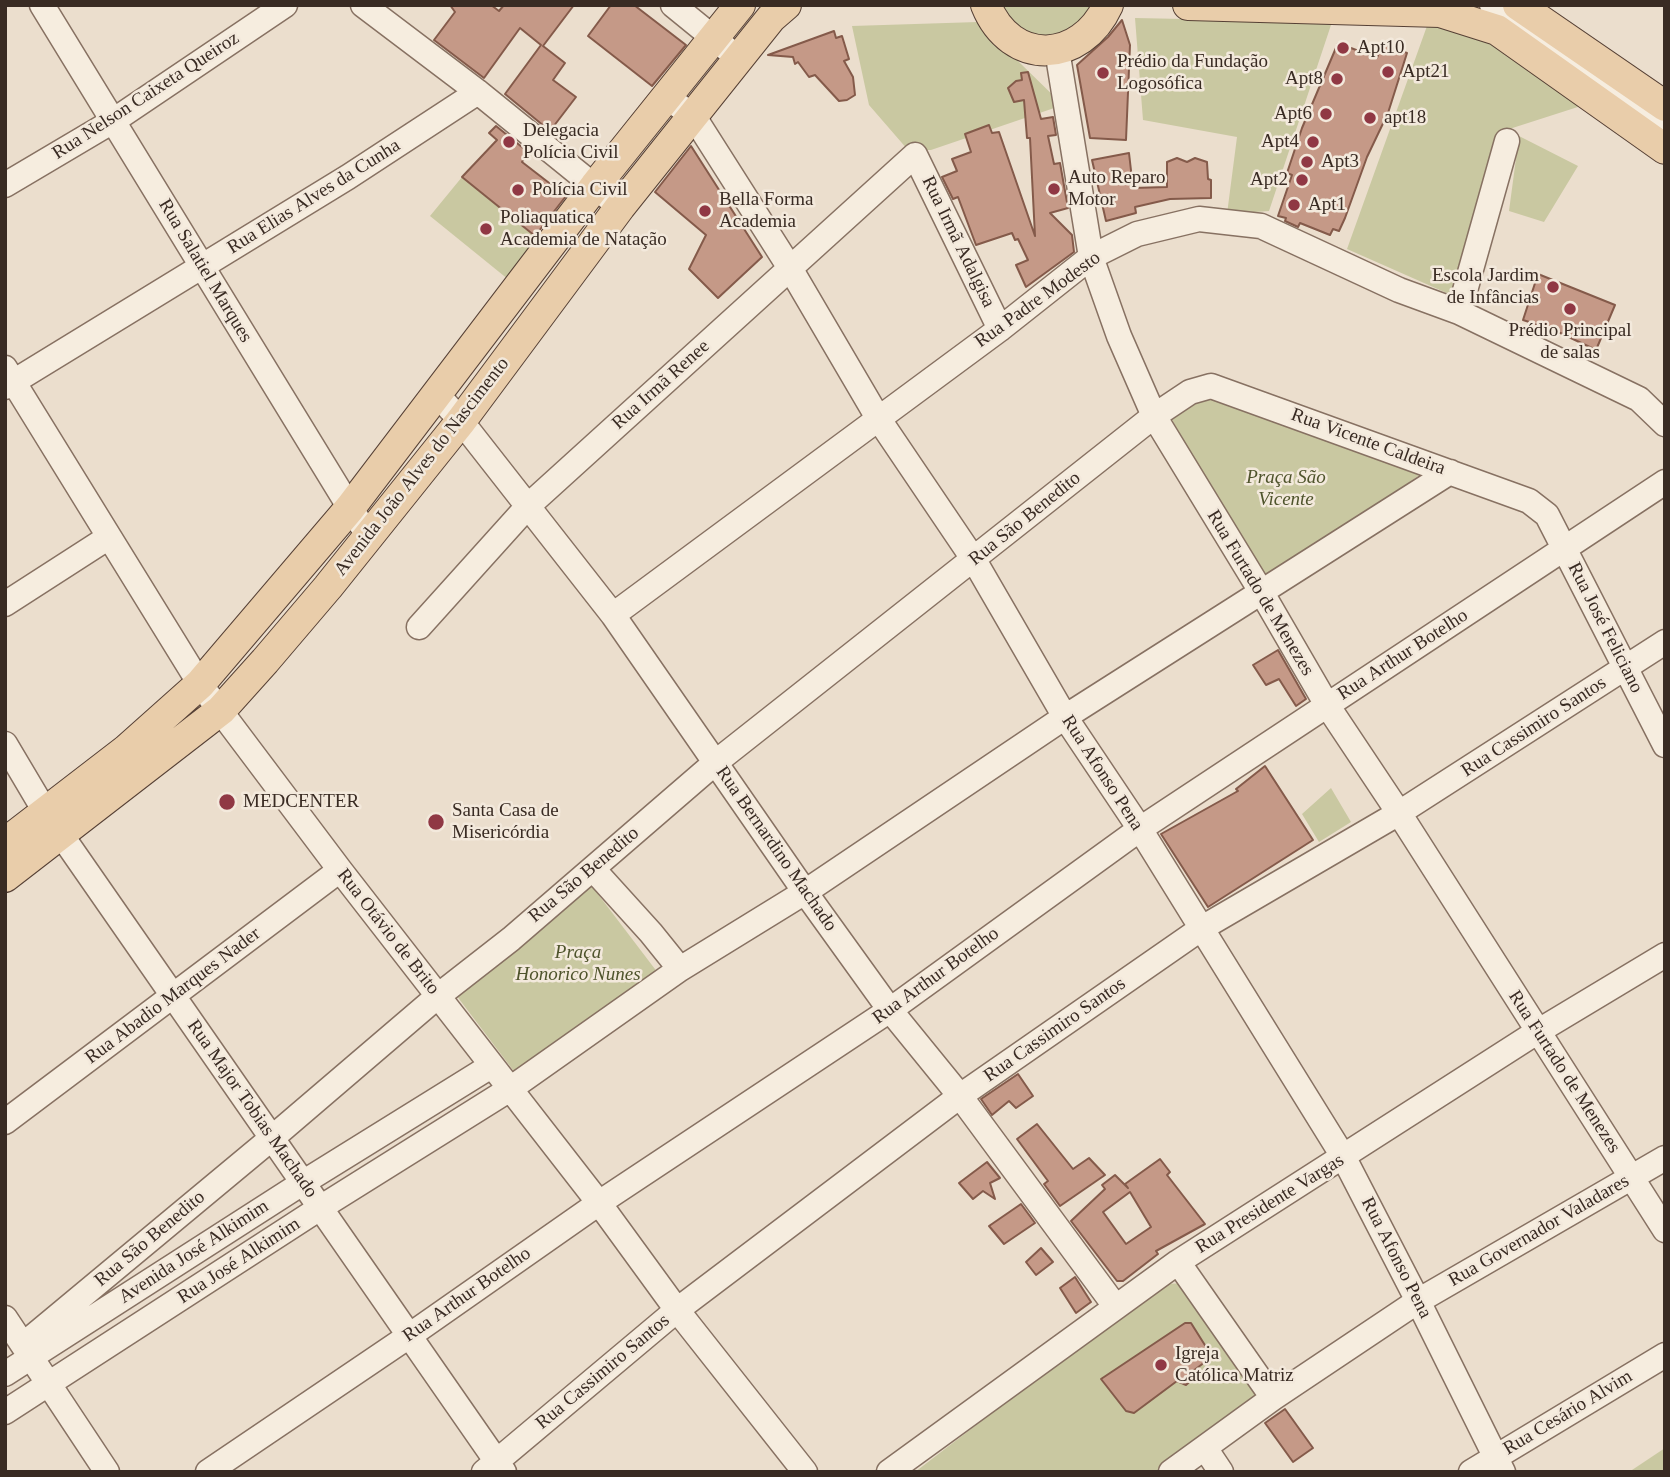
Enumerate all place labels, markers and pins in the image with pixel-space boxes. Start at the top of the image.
place label: Apt10 [1357,37,1404,59]
marker: Apt10 [1335,40,1351,56]
place label: Prédio da Fundação Logosófica [1117,51,1268,95]
place label: Apt21 [1402,61,1450,83]
marker: Apt21 [1380,64,1396,80]
marker: Prédio da Fundação Logosófica [1095,65,1111,81]
place label: Apt8 [1285,68,1323,90]
marker: Apt8 [1329,71,1345,87]
place label: Apt6 [1274,103,1312,125]
marker: Apt6 [1318,106,1334,122]
place label: apt18 [1384,107,1426,129]
marker: apt18 [1362,110,1378,126]
place label: Delegacia Polícia Civil [523,120,619,164]
place label: Apt4 [1261,131,1299,153]
marker: Delegacia Polícia Civil [501,134,517,150]
marker: Apt4 [1305,134,1321,150]
place label: Apt3 [1321,151,1359,173]
marker: Apt3 [1299,154,1315,170]
place label: Auto Reparo Motor [1068,167,1166,211]
place label: Apt2 [1250,169,1288,191]
marker: Apt2 [1294,172,1310,188]
place label: Polícia Civil [532,179,628,201]
marker: Auto Reparo Motor [1046,181,1062,197]
marker: Polícia Civil [510,182,526,198]
place label: Bella Forma Academia [719,189,813,233]
place label: Apt1 [1308,194,1346,216]
marker: Apt1 [1286,197,1302,213]
marker: Bella Forma Academia [697,203,713,219]
place label: Poliaquatica Academia de Natação [500,207,667,251]
marker: Poliaquatica Academia de Natação [478,221,494,237]
place label: Escola Jardim de Infâncias [1432,265,1539,309]
marker: Escola Jardim de Infâncias [1545,279,1561,295]
marker: Prédio Principal de salas [1562,301,1578,317]
place label: Prédio Principal de salas [1509,320,1631,364]
place label: MEDCENTER [243,791,359,813]
marker: MEDCENTER [217,792,237,812]
place label: Santa Casa de Misericórdia [452,800,559,844]
marker: Santa Casa de Misericórdia [426,812,446,832]
place label: Igreja Católica Matriz [1175,1343,1294,1387]
marker: Igreja Católica Matriz [1153,1357,1169,1373]

